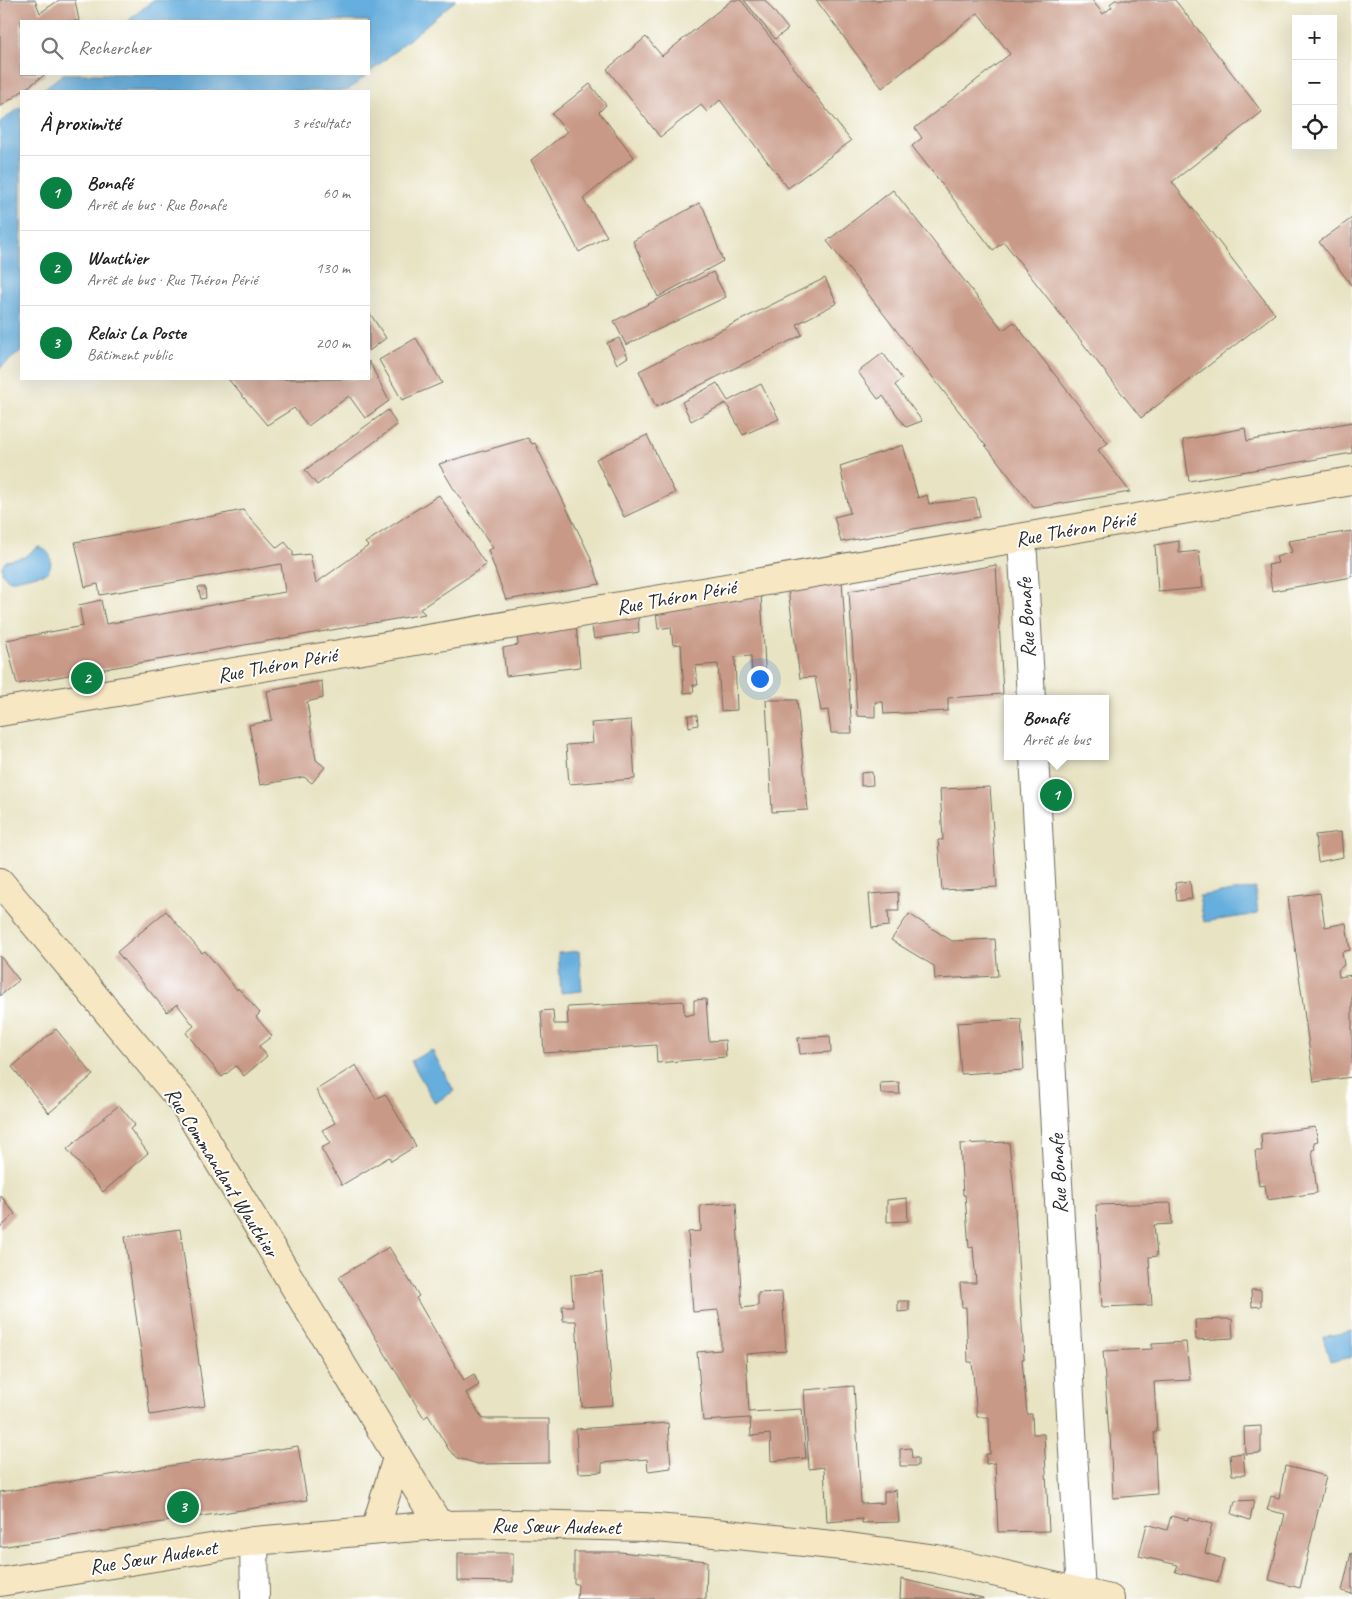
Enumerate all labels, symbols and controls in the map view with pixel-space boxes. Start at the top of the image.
map controls [1292,15,1337,150]
button: + [1292,15,1337,60]
search box [20,20,370,75]
icon: search [38,34,66,62]
text: Rechercher [78,36,151,60]
button: − [1292,60,1337,105]
button: locate [1292,105,1337,150]
text: À proximité [40,110,120,136]
text: 3 résultats [291,113,350,133]
text: Bonafé [87,171,132,195]
text: 1 [52,183,60,203]
text: 60 m [323,183,350,203]
text: Arrêt de bus · Rue Bonafe [87,195,226,215]
text: Wauthier [87,246,148,270]
text: 2 [52,258,60,278]
text: 130 m [316,258,350,278]
text: Arrêt de bus · Rue Théron Périé [87,270,257,290]
text: Relais La Poste [87,321,186,345]
text: 3 [52,333,60,353]
text: 200 m [316,333,350,353]
text: Bâtiment public [87,345,172,365]
street label: Rue Théron Périé [1013,505,1140,552]
street label: Rue Théron Périé [614,573,741,620]
street label: Rue Bonafe [1011,576,1041,659]
street label: Rue Théron Périé [215,641,342,688]
pin: 2 [71,659,103,697]
your location [747,666,773,692]
popup [1004,695,1109,760]
text: Bonafé [1023,706,1068,730]
text: Arrêt de bus [1023,730,1090,750]
pin: 1 [1040,776,1072,814]
street label: Rue Commandant Wauthier [159,1082,286,1263]
street label: Rue Bonafe [1043,1132,1073,1215]
pin: 3 [167,1488,199,1526]
street label: Rue Sœur Audenet [491,1512,623,1540]
street label: Rue Sœur Audenet [87,1534,221,1580]

